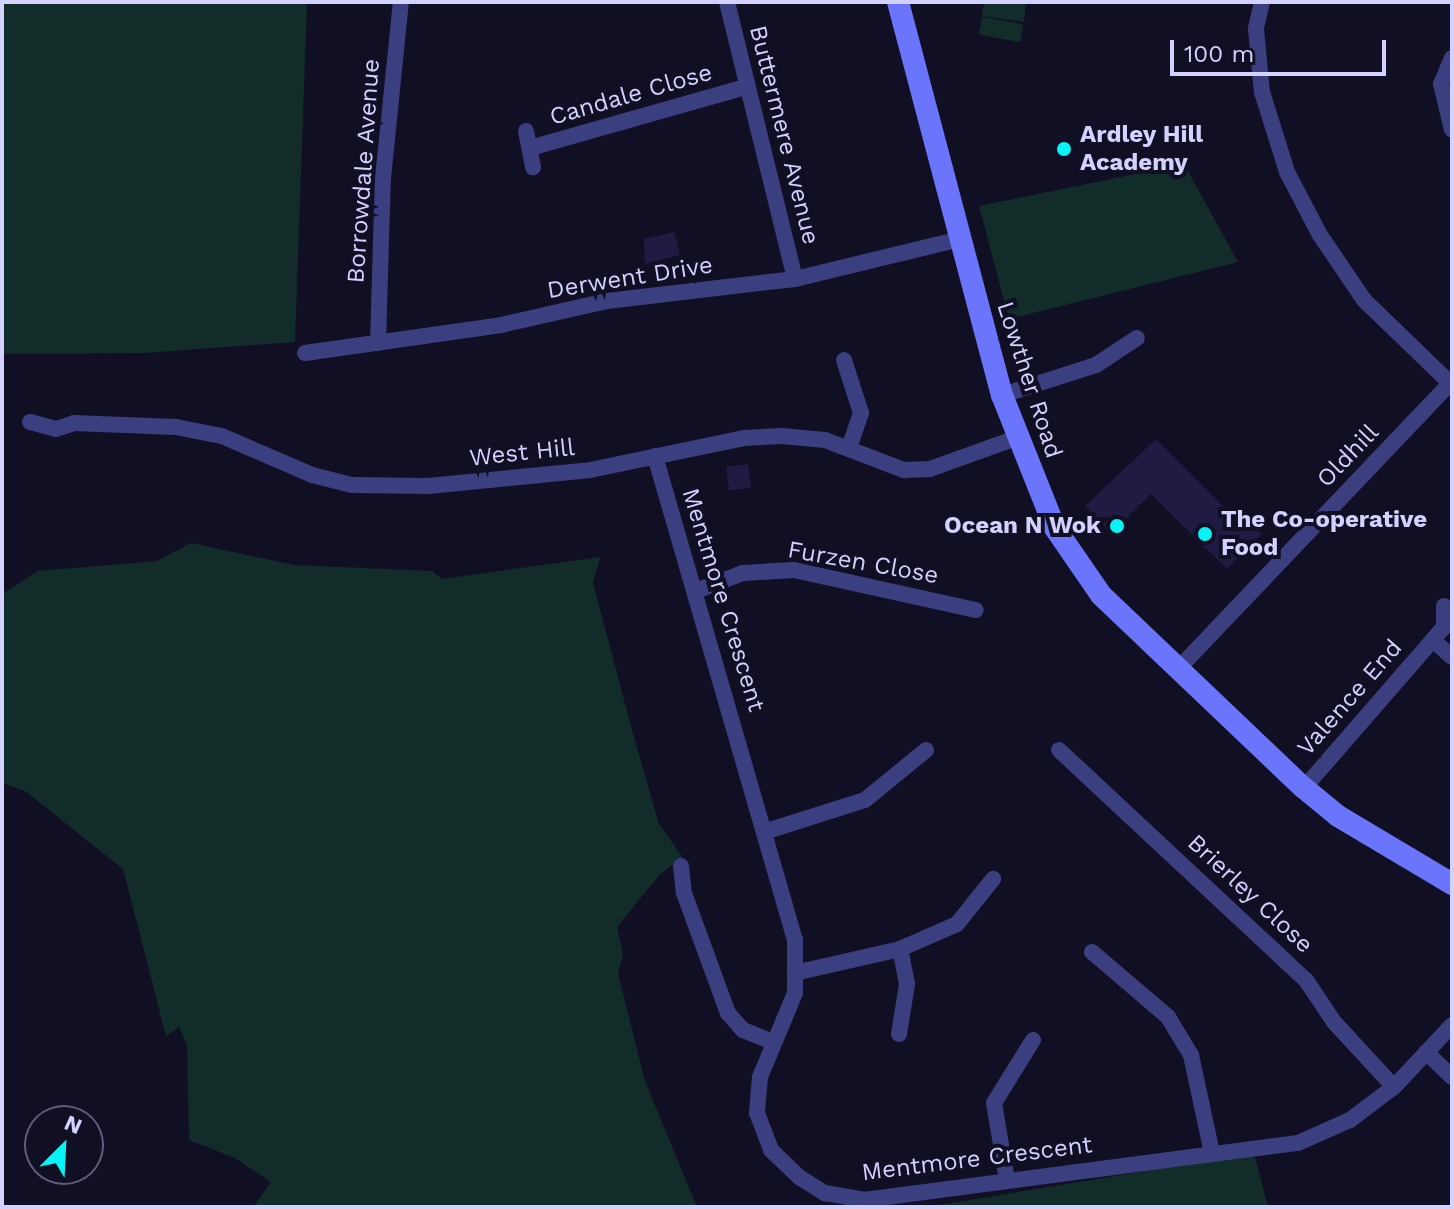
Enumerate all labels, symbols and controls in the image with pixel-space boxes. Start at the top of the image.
street label: Buttermere Avenue [743,22,825,248]
scale bar [1174,24,1390,74]
text: 100 m [1184,40,1254,68]
street label: Borrowdale Avenue [342,57,386,285]
street label: Candale Close [546,58,716,132]
place label: Ardley Hill Academy [1080,121,1204,177]
marker: Ardley Hill Academy [1055,140,1073,158]
street label: Derwent Drive [545,251,715,305]
street label: Lowther Road [990,298,1068,462]
street label: Oldhill [1311,419,1385,493]
street label: West Hill [468,433,576,473]
street label: Mentmore Crescent [675,485,771,715]
place label: The Co-operative Food [1221,506,1427,562]
place label: Ocean N Wok [944,512,1101,540]
marker: Ocean N Wok [1108,517,1126,535]
marker: The Co-operative Food [1196,525,1214,543]
street label: Furzen Close [785,536,941,590]
street label: Valence End [1292,634,1408,762]
street label: Brierley Close [1181,828,1319,960]
north arrow [24,1105,104,1185]
text: N [61,1110,86,1139]
street label: Mentmore Crescent [860,1131,1094,1187]

